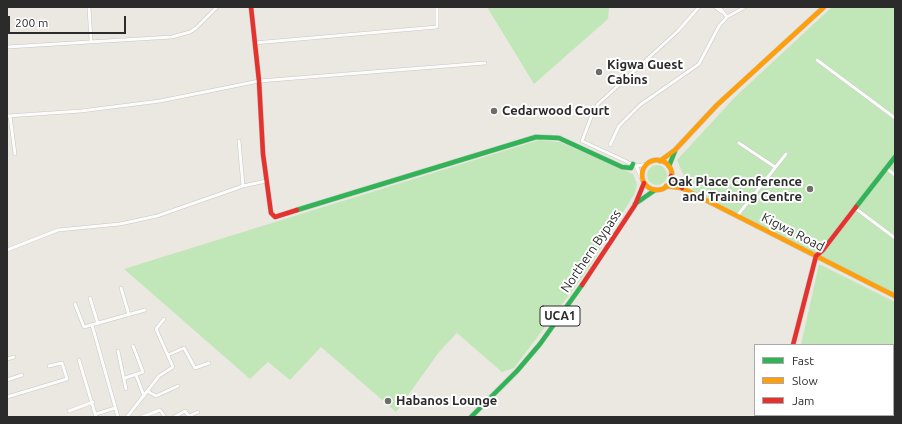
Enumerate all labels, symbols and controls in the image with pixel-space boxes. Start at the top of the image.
scale bar [10,8,128,34]
text: 200 m [15,16,48,29]
place label: Kigwa Guest Cabins [607,57,683,88]
marker: Kigwa Guest Cabins [594,67,604,77]
place label: Cedarwood Court [502,103,609,119]
marker: Cedarwood Court [489,106,499,116]
place label: Oak Place Conference and Training Centre [668,174,802,205]
marker: Oak Place Conference and Training Centre [805,184,815,194]
street label: Northern Bypass [557,206,625,296]
street label: Kigwa Road [759,210,827,254]
road number: UCA1 [540,306,580,326]
legend [754,344,894,416]
text: Fast [792,354,814,367]
text: Slow [792,374,818,387]
place label: Habanos Lounge [396,393,497,409]
text: Jam [792,394,814,407]
marker: Habanos Lounge [383,396,393,406]

